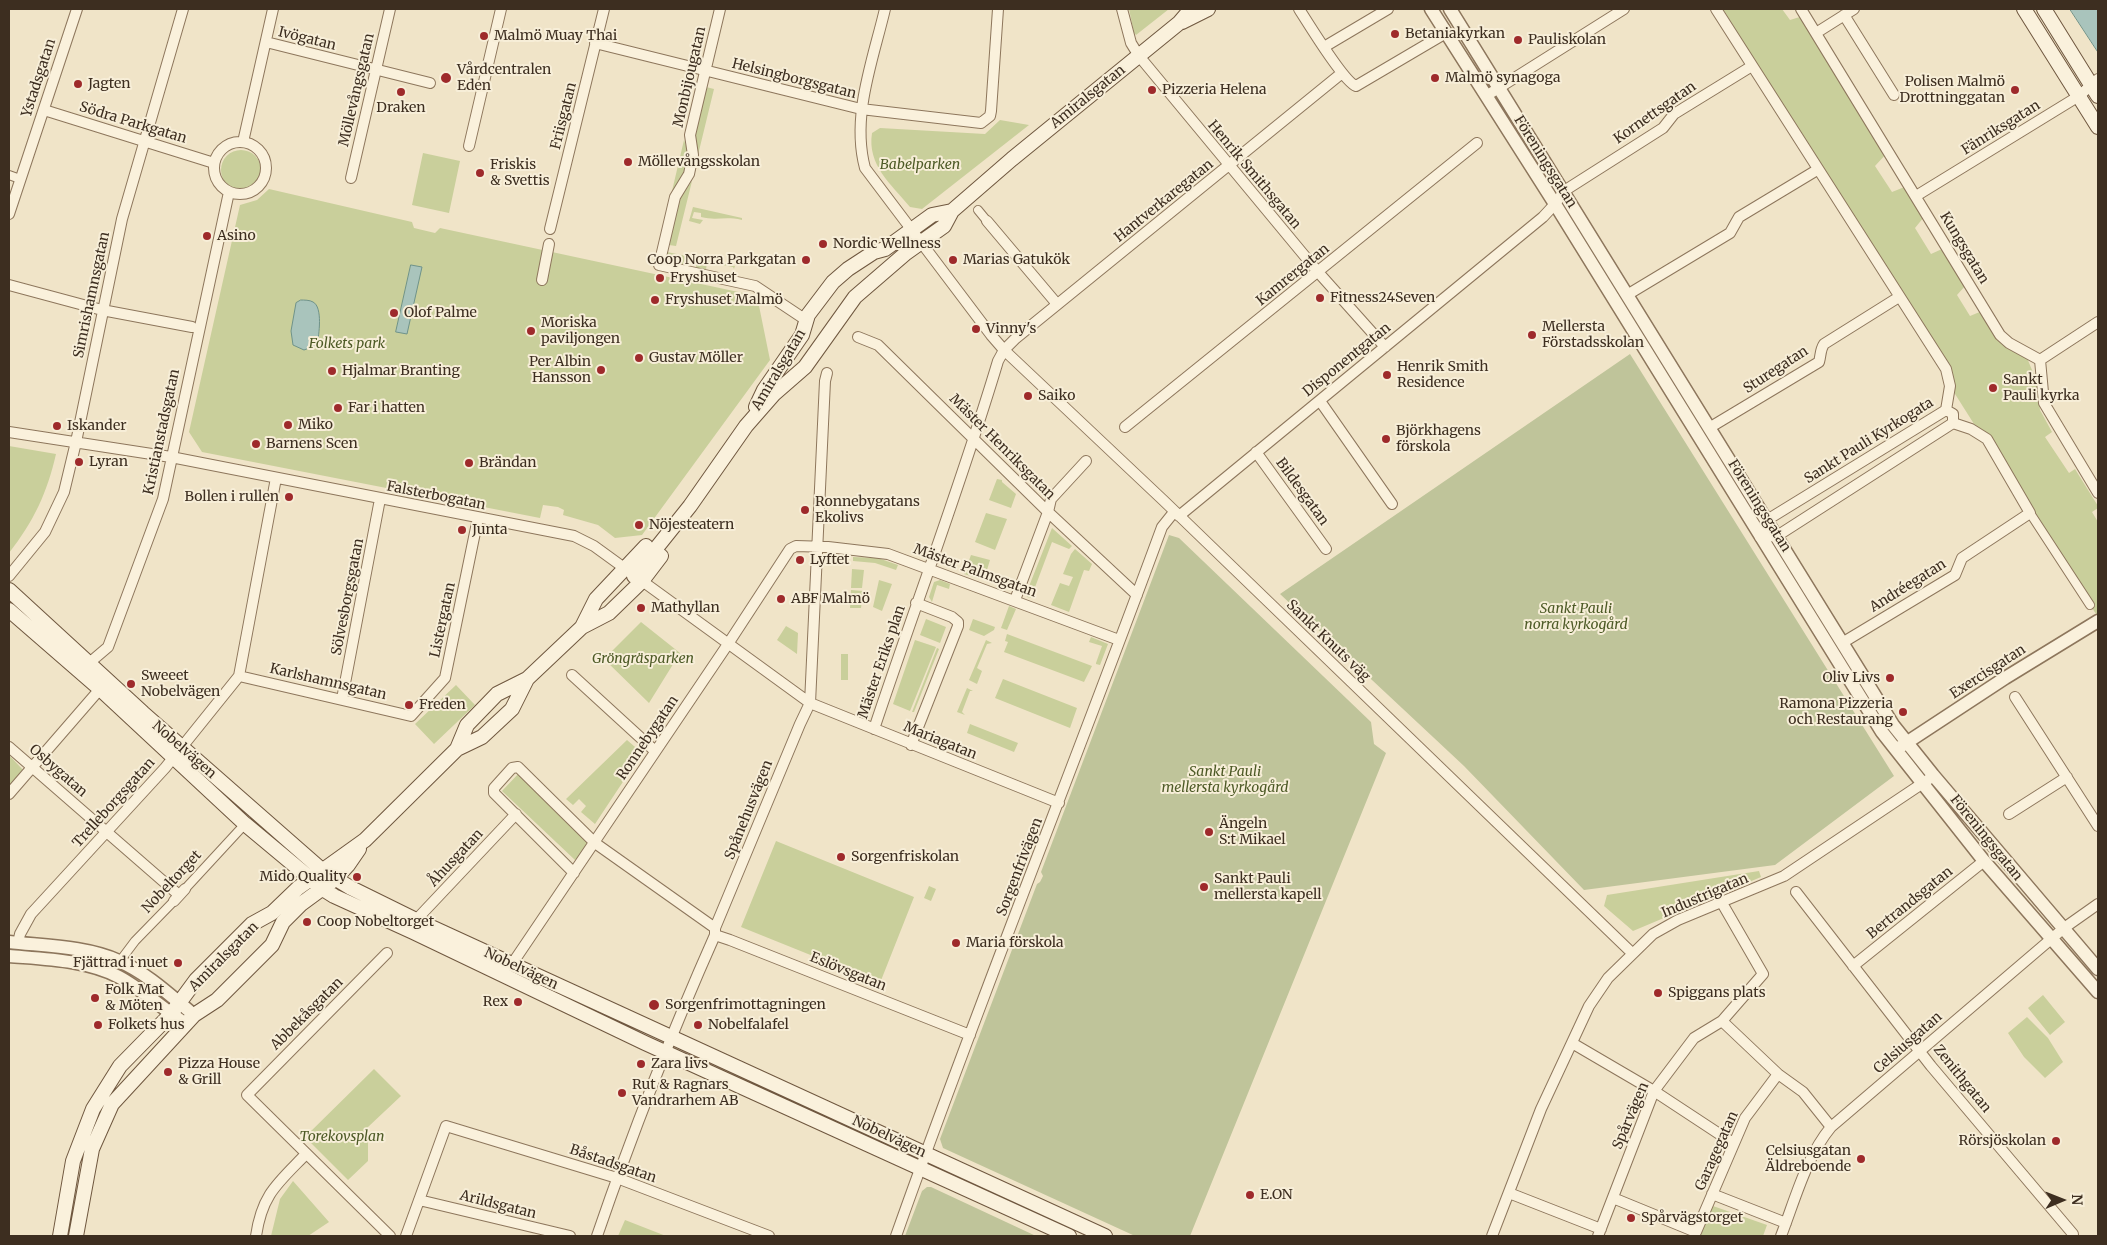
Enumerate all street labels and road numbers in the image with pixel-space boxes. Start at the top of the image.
street label: Ivögatan [276,24,338,54]
street label: Monbijougatan [670,25,710,129]
street label: Möllevångsgatan [336,32,378,148]
street label: Ystadsgatan [18,37,60,119]
street label: Helsingborgsgatan [730,55,858,103]
street label: Amiralsgatan [1047,62,1129,132]
street label: Kornettsgatan [1611,78,1699,148]
street label: Friisgatan [548,81,580,151]
street label: Fänriksgatan [1959,97,2043,159]
street label: Södra Parkgatan [77,99,189,147]
street label: Föreningsgatan [1510,113,1580,211]
street label: Henrik Smithsgatan [1204,117,1304,233]
street label: Hantverkaregatan [1111,156,1217,246]
street label: Kungsgatan [1936,209,1992,287]
street label: Simrishamnsgatan [70,230,114,360]
street label: Kamrergatan [1253,241,1333,309]
street label: Disponentgatan [1300,319,1394,401]
street label: Amiralsgatan [748,327,810,413]
street label: Sturegatan [1740,343,1812,397]
street label: Kristianstadsgatan [140,368,184,496]
street label: Mäster Henriksgatan [946,391,1058,503]
street label: Sankt Pauli Kyrkogata [1801,394,1937,488]
street label: Bildesgatan [1272,455,1332,529]
street label: Föreningsgatan [1724,457,1794,555]
street label: Falsterbogatan [385,478,487,514]
street label: Sölvesborgsgatan [328,537,368,657]
street label: Mäster Palmsgatan [911,541,1039,601]
street label: Andréegatan [1867,556,1949,616]
street label: Listergatan [427,581,459,659]
street label: Sankt Knuts väg [1283,597,1373,685]
street label: Mäster Eriks plan [855,603,909,721]
street label: Exercisgatan [1947,641,2029,703]
street label: Karlshamnsgatan [268,660,388,704]
street label: Ronnebygatan [614,693,682,783]
street label: Nobelvägen [149,718,219,782]
street label: Mariagatan [901,719,979,763]
street label: Osbygatan [26,741,90,801]
street label: Trelleborgsgatan [69,755,159,851]
street label: Spånehusvägen [721,758,777,862]
street label: Föreningsgatan [1946,792,2026,884]
street label: Sorgenfrivägen [994,816,1046,918]
street label: Åhusgatan [425,826,487,890]
street label: Nobeltorget [139,847,205,917]
street label: Bertrandsgatan [1864,863,1956,943]
street label: Industrigatan [1659,870,1751,922]
street label: Amiralsgatan [186,919,262,995]
street label: Nobelvägen [481,945,561,993]
street label: Eslövsgatan [807,949,889,995]
street label: Abbekåsgatan [267,974,347,1054]
street label: Celsiusgatan [1870,1009,1946,1077]
street label: Zenithgatan [1929,1042,1995,1116]
street label: Spårvägen [1609,1080,1653,1152]
street label: Garagegatan [1692,1109,1742,1193]
street label: Nobelvägen [849,1113,929,1161]
street label: Båstadsgatan [567,1141,659,1187]
street label: Arildsgatan [458,1187,538,1223]

